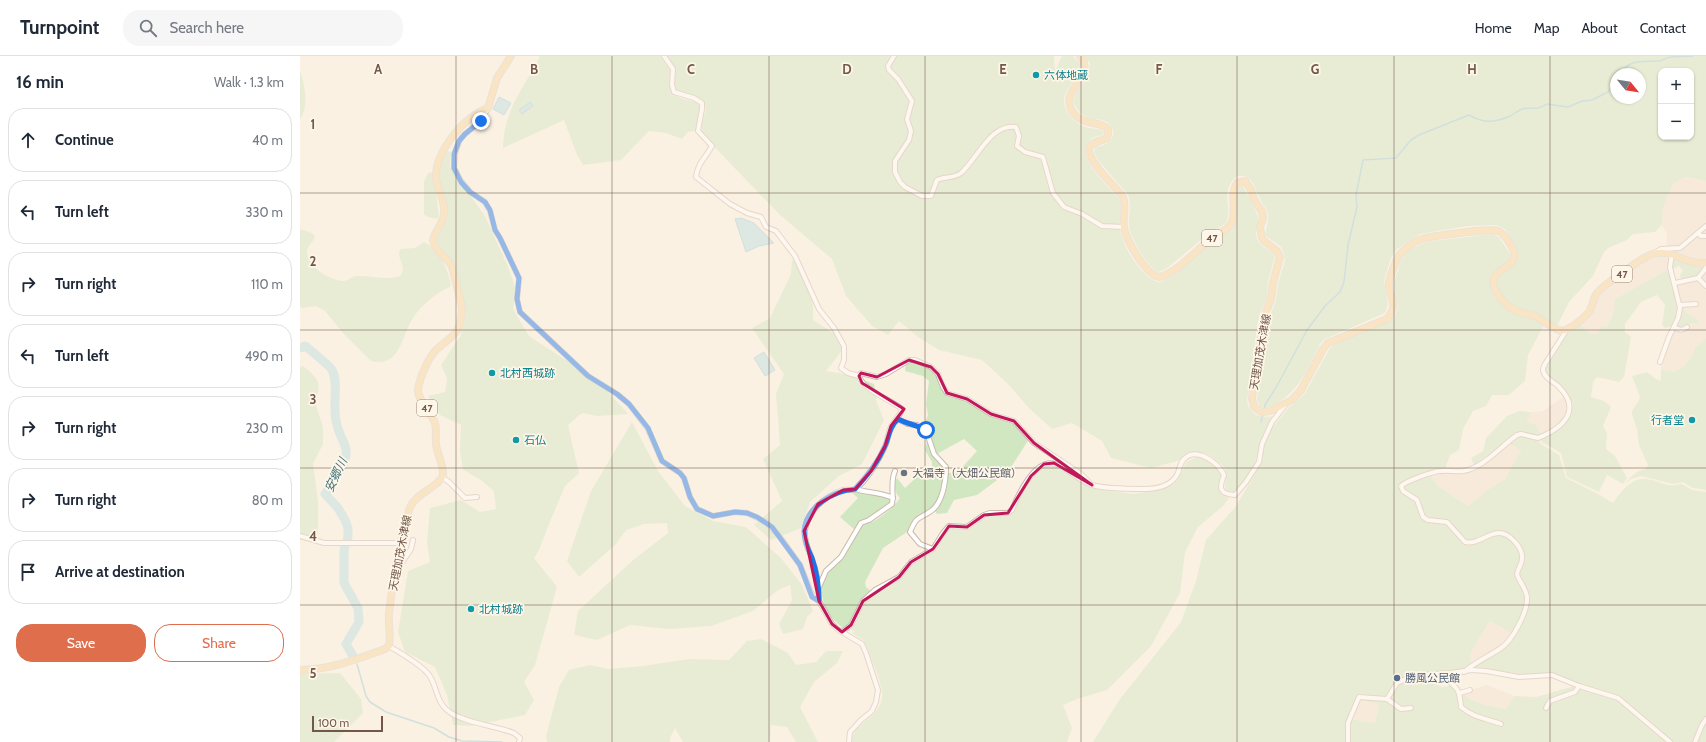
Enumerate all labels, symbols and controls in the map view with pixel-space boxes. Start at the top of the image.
search box [123,10,403,46]
text: Turnpoint [20,16,99,39]
icon: search [137,17,159,39]
text: Search here [169,19,244,37]
text: Home [1475,19,1512,37]
text: Map [1534,19,1559,37]
text: About [1581,19,1618,37]
text: Contact [1640,19,1686,37]
text: A [374,61,383,77]
text: B [530,61,538,77]
text: C [687,61,695,77]
text: D [842,61,852,77]
text: E [999,61,1007,77]
text: F [1156,61,1163,77]
text: G [1311,61,1320,77]
text: H [1467,61,1477,77]
place label: 六体地蔵 [1044,68,1088,82]
north arrow [1610,68,1646,104]
map controls [1658,68,1694,140]
button: + [1658,68,1694,104]
marker: 六体地蔵 [1031,70,1041,80]
text: 16 min [16,72,64,92]
text: Walk · 1.3 km [214,74,284,90]
button: − [1658,104,1694,140]
route end [472,112,490,130]
text: 1 [311,116,315,132]
icon: ahead [17,129,39,151]
text: Continue [55,131,114,149]
text: 40 m [252,132,283,148]
icon: left [17,201,39,223]
text: Turn left [55,203,109,221]
text: 330 m [246,204,283,220]
road number: 47 [1202,230,1222,246]
text: 2 [310,253,317,269]
road number: 47 [1612,266,1632,282]
icon: right [17,273,39,295]
text: Turn right [55,275,116,293]
text: 110 m [251,276,283,292]
street label: 天理加茂木津線 [1246,313,1274,391]
icon: left [17,345,39,367]
text: Turn left [55,347,109,365]
text: 490 m [245,348,283,364]
place label: 北村西城跡 [500,366,555,380]
marker: 北村西城跡 [487,368,497,378]
text: 3 [309,391,317,407]
road number: 47 [417,400,437,416]
place label: 行者堂 [1651,413,1684,427]
marker: 行者堂 [1687,415,1697,425]
icon: right [17,417,39,439]
text: Turn right [55,419,116,437]
text: 230 m [246,420,283,436]
route start [917,421,935,439]
place label: 石仏 [524,433,546,447]
marker: 石仏 [511,435,521,445]
water label: 安郷川 [321,453,351,494]
place label: 大福寺（大畑公民館） [912,466,1022,480]
marker: 大福寺（大畑公民館） [899,468,909,478]
icon: right [17,489,39,511]
text: Turn right [55,491,116,509]
text: 80 m [252,492,283,508]
street label: 天理加茂木津線 [386,514,414,592]
text: 4 [309,528,317,544]
icon: arrive [17,561,39,583]
text: Arrive at destination [55,563,185,581]
place label: 北村城跡 [479,602,523,616]
marker: 北村城跡 [466,604,476,614]
button: Save [16,624,146,662]
button: Share [154,624,284,662]
text: 5 [310,665,317,681]
place label: 勝風公民館 [1405,671,1460,685]
marker: 勝風公民館 [1392,673,1402,683]
scale bar [312,714,383,733]
text: 100 m [318,716,349,730]

